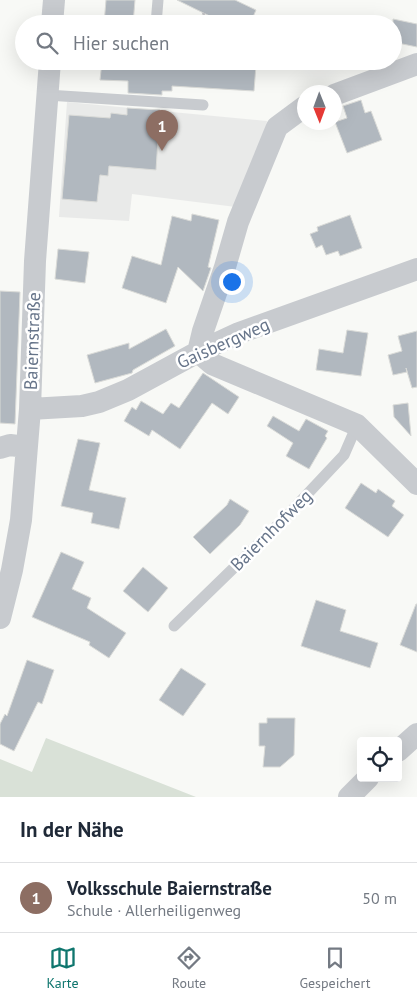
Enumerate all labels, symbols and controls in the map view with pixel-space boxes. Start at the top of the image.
search box [15,15,402,70]
icon: search [33,29,61,57]
text: Hier suchen [73,31,169,55]
north arrow [297,85,342,130]
pin: 1 [146,110,178,151]
your location [219,269,245,295]
street label: Baiernstraße [19,292,45,390]
street label: Gaisbergweg [173,312,273,374]
street label: Baiernhofweg [225,484,317,576]
map controls [357,737,402,782]
button: locate [357,737,402,782]
text: In der Nähe [20,816,124,843]
text: Volksschule Baiernstraße [67,876,272,900]
text: 1 [31,888,41,908]
text: 50 m [362,888,397,908]
text: Schule · Allerheiligenweg [67,900,241,920]
tab: Karte [47,944,79,992]
tab: Route [172,944,206,992]
tab: Gespeichert [299,944,370,992]

